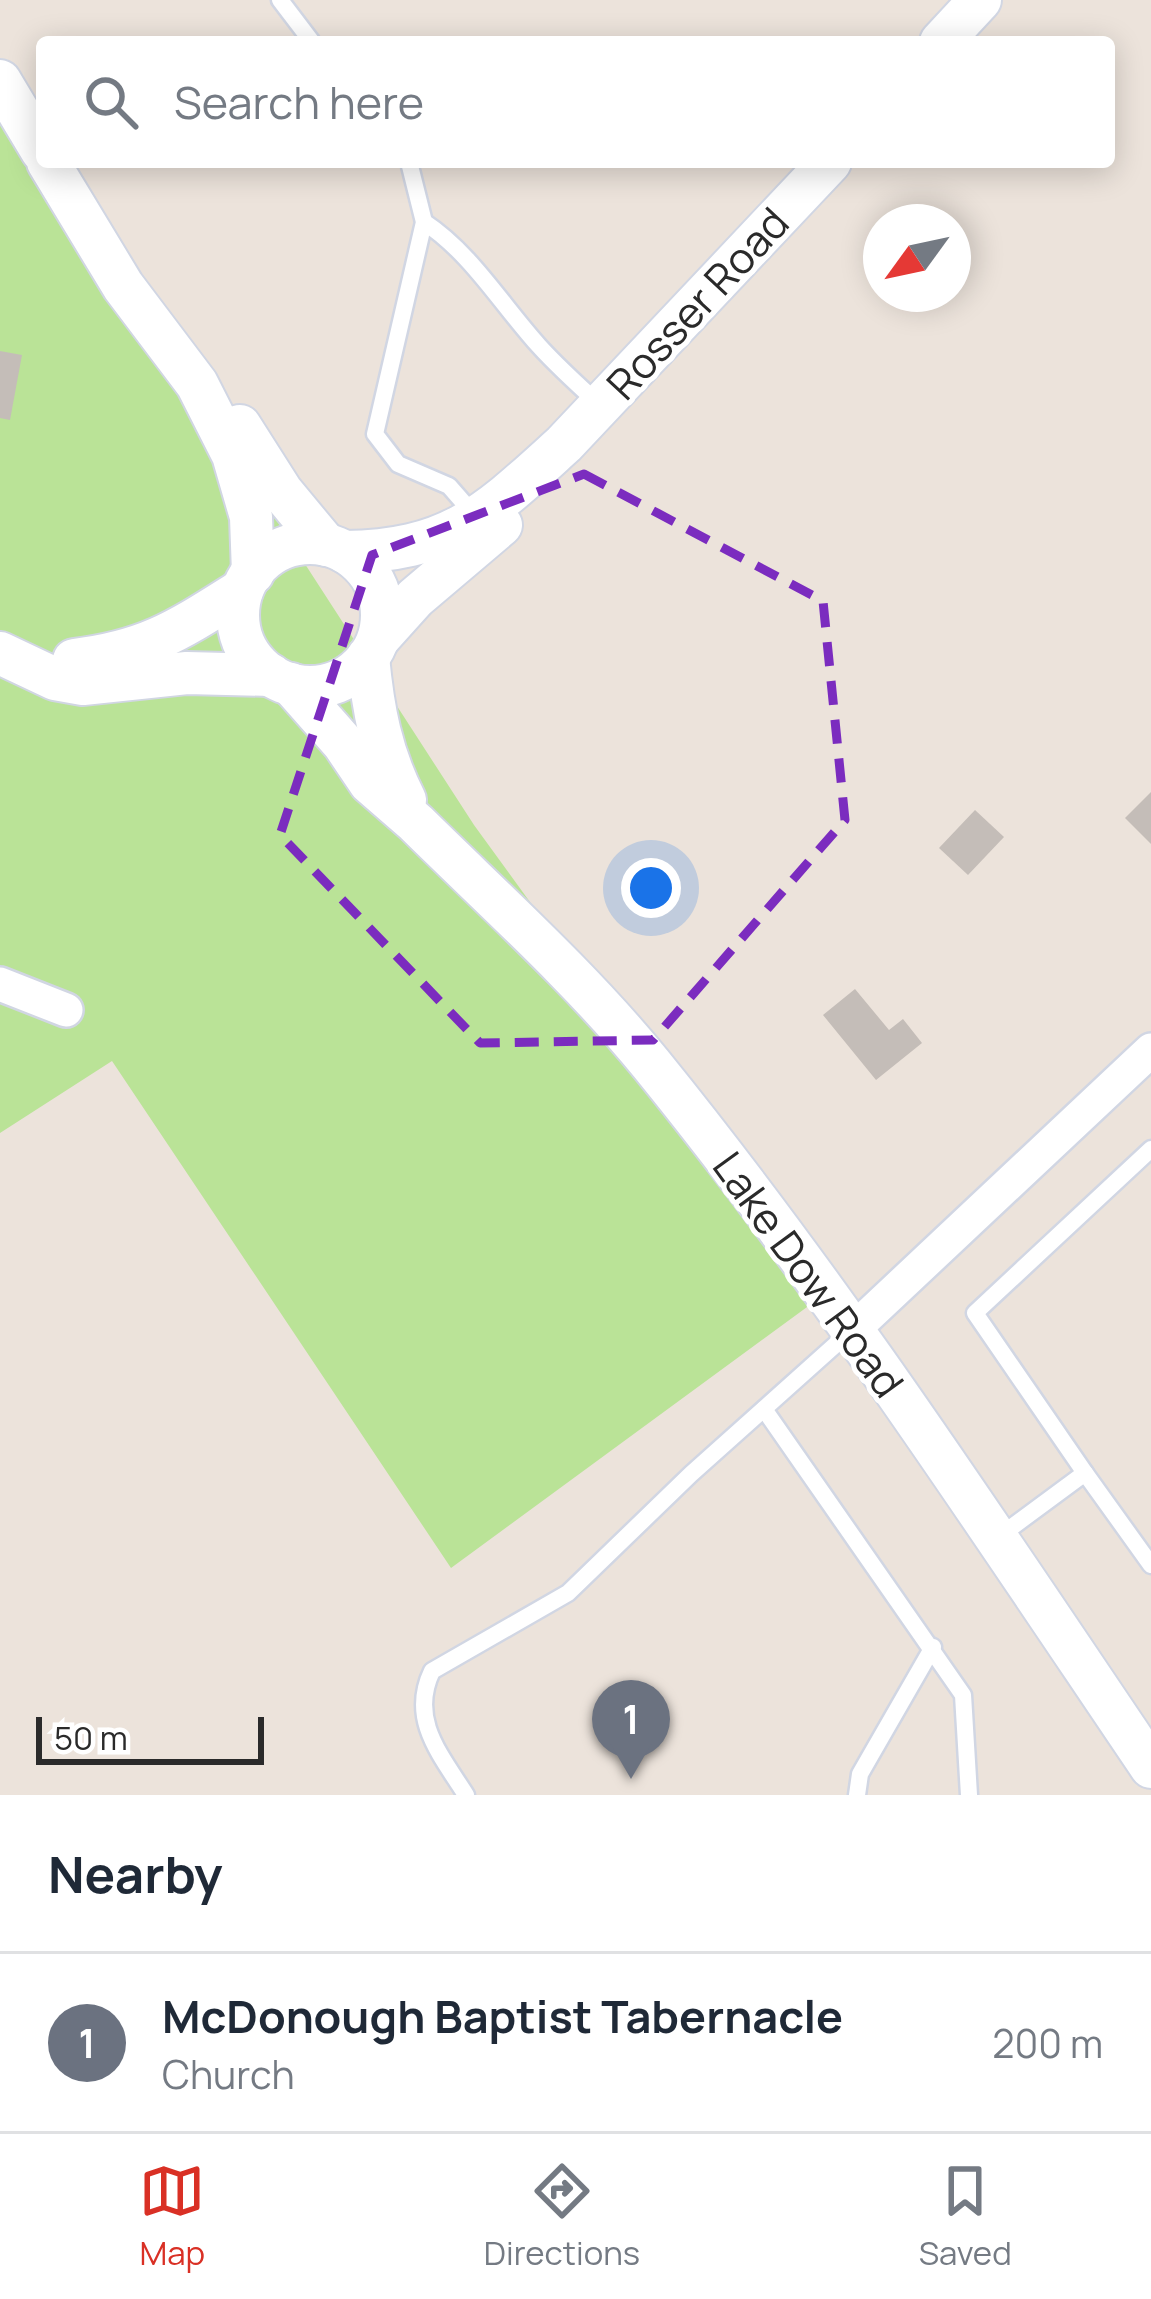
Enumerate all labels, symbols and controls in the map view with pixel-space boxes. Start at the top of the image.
search box [36,36,1115,168]
icon: search [78,69,144,135]
text: Search here [174,71,424,133]
street label: Rosser Road [593,194,801,412]
north arrow [863,204,971,312]
your location [621,858,681,918]
street label: Lake Dow Road [700,1139,918,1409]
pin: 1 [592,1680,670,1779]
scale bar [36,1711,264,1764]
text: 50 m [54,1715,128,1760]
text: Nearby [48,1839,223,1908]
text: McDonough Baptist Tabernacle [162,1985,843,2047]
text: 1 [78,2016,96,2070]
text: 200 m [992,2016,1103,2070]
text: Church [162,2047,295,2101]
tab: Map [139,2158,205,2275]
tab: Directions [484,2158,640,2275]
tab: Saved [919,2158,1012,2275]

